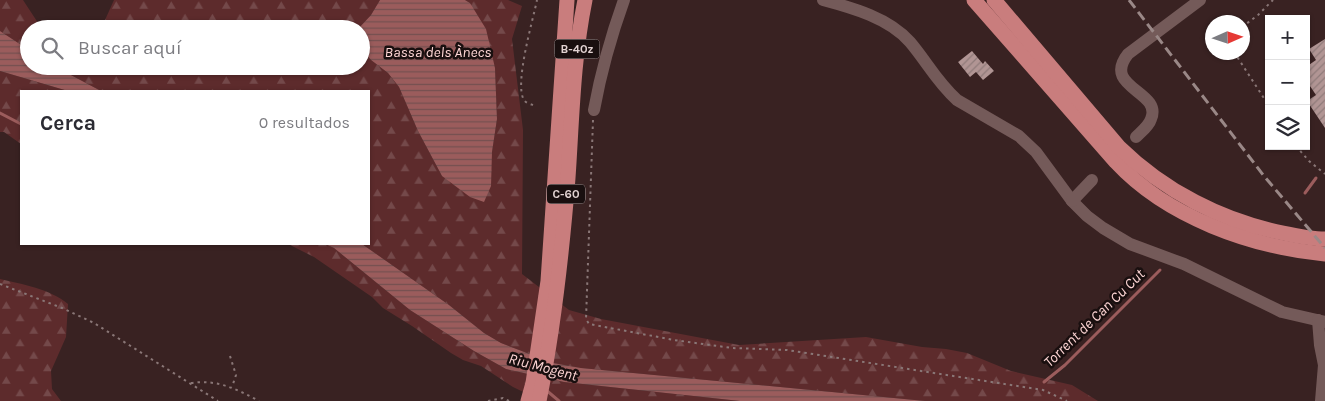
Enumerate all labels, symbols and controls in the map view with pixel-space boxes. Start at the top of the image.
north arrow [1205,15,1250,60]
map controls [1265,15,1310,150]
button: + [1265,15,1310,60]
search box [20,20,370,75]
icon: search [38,34,66,62]
text: Buscar aquí [78,37,182,59]
road number: B-40z [554,40,600,59]
water label: Bassa dels Ànecs [385,43,491,61]
button: − [1265,60,1310,105]
button: layers [1265,105,1310,150]
text: Cerca [40,111,96,135]
text: 0 resultados [259,113,350,132]
road number: C-60 [547,184,585,203]
water label: Torrent de Can Cu Cut [1040,265,1149,371]
water label: Riu Mogent [507,349,580,385]

